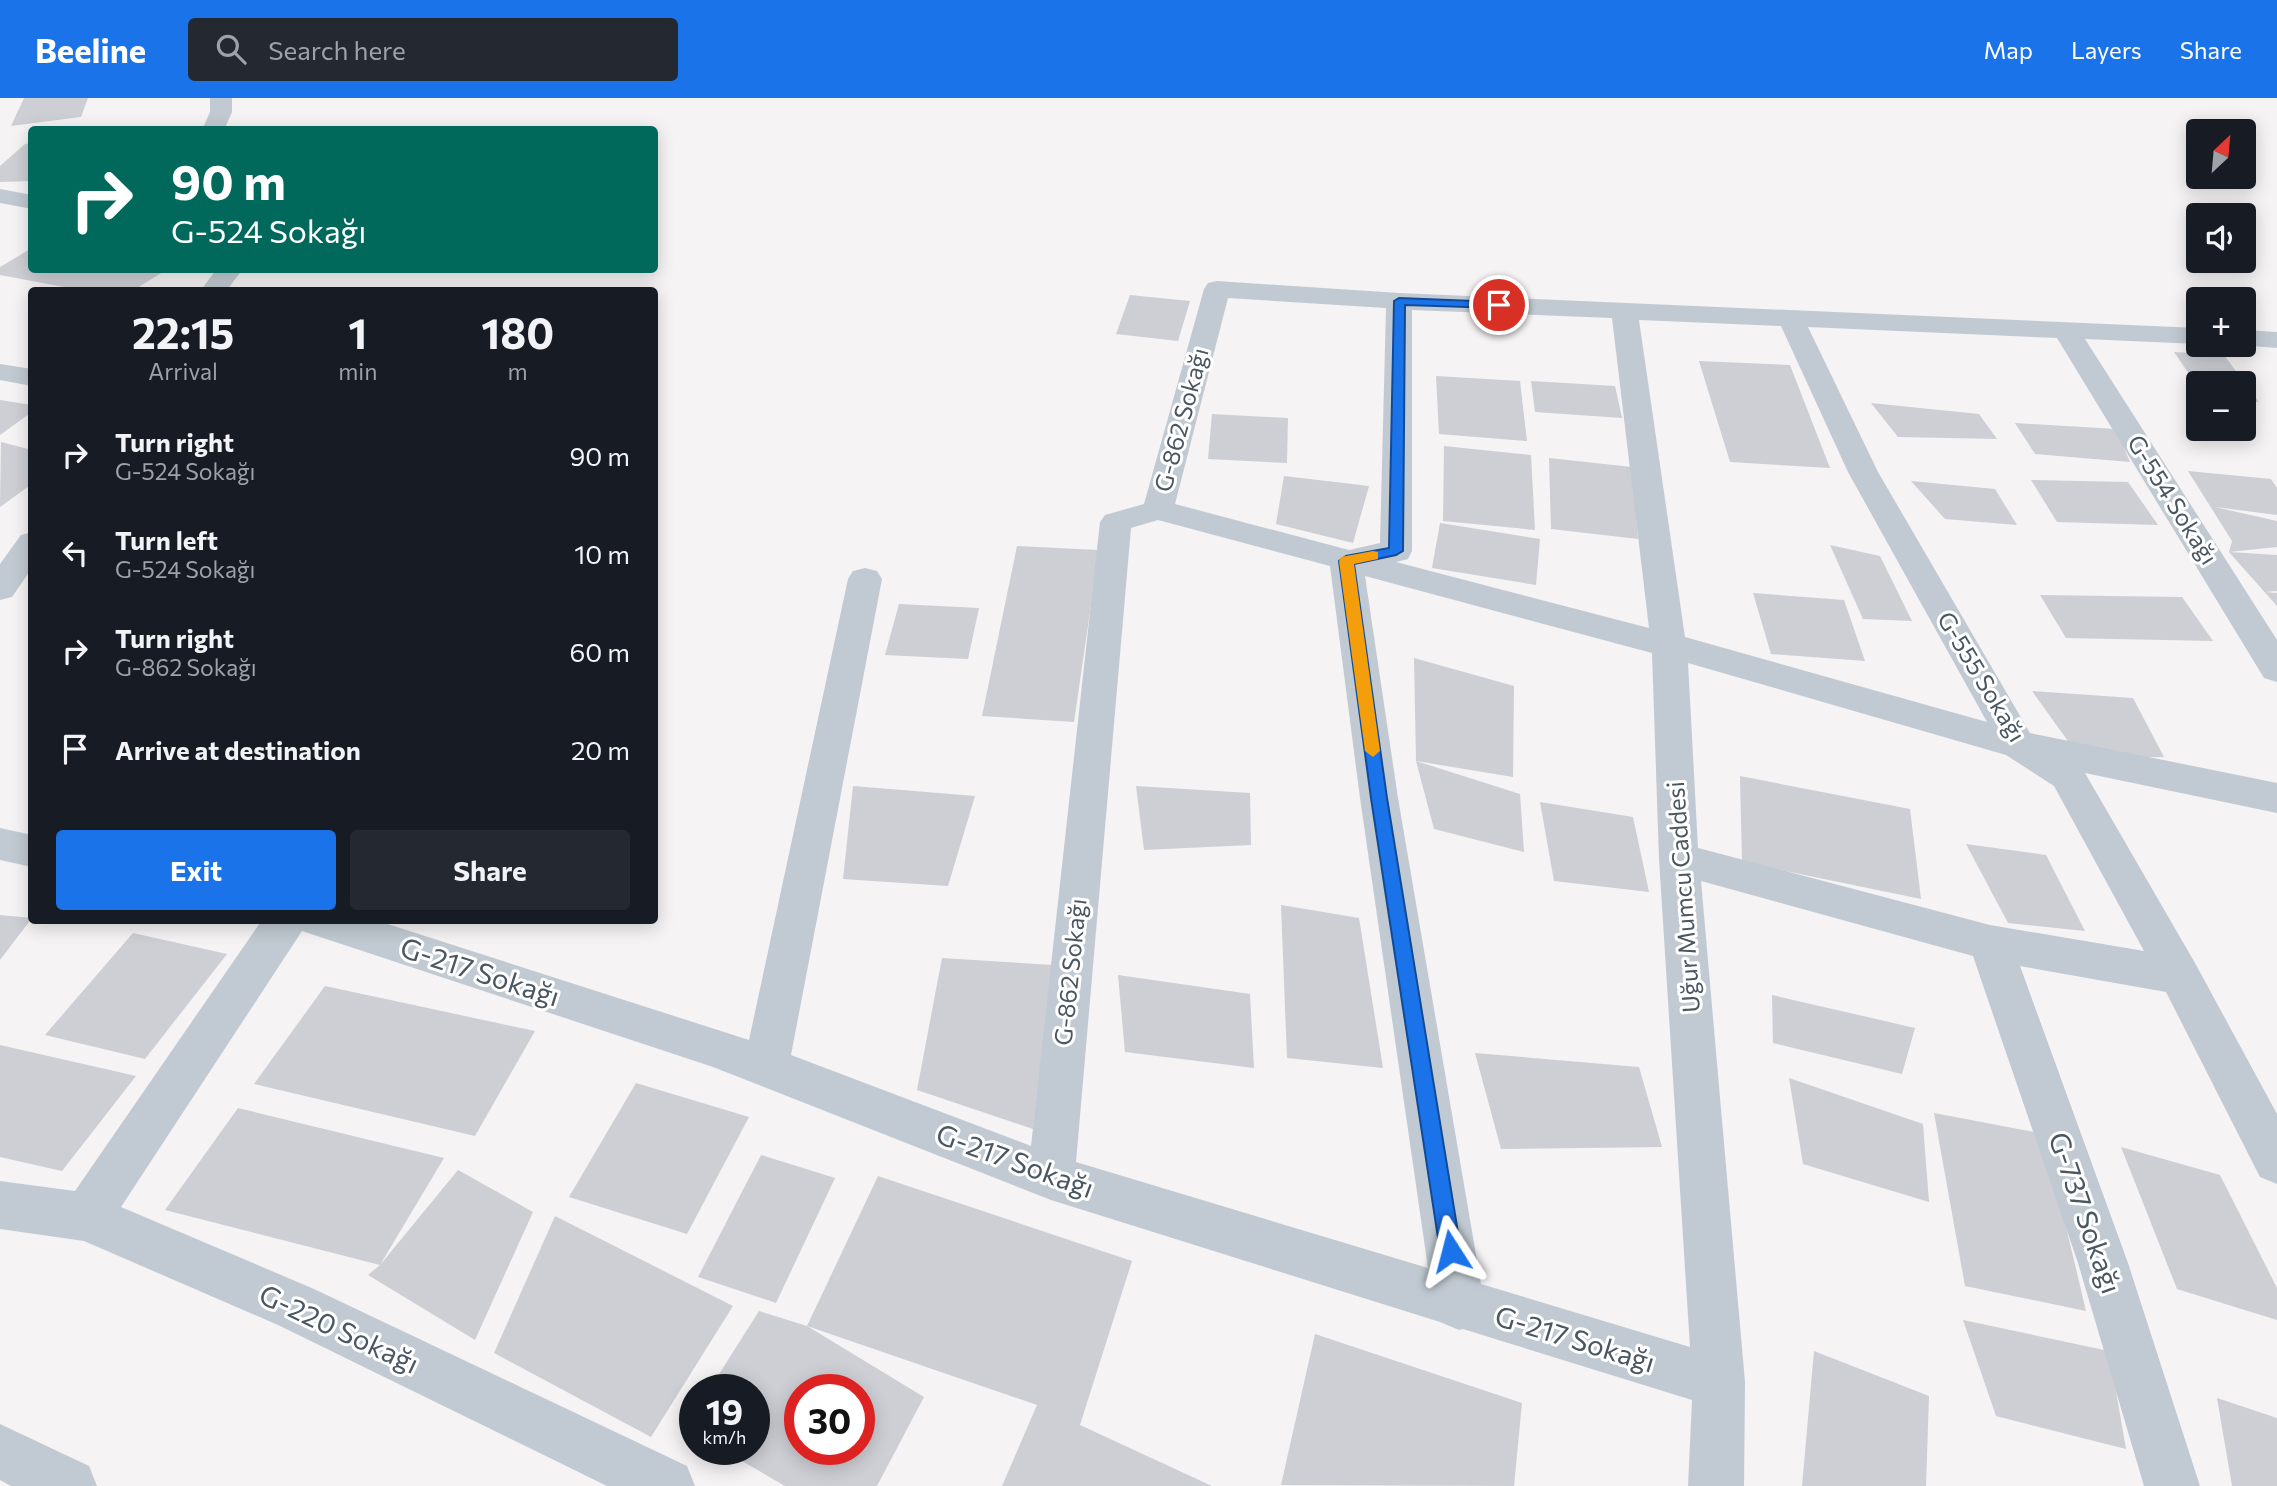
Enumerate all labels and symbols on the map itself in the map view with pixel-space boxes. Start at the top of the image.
north arrow [2186,119,2256,189]
pin [1469,275,1529,335]
street label: G-862 Sokağı [1147,344,1214,495]
street label: G-554 Sokağı [2122,429,2225,569]
street label: G-555 Sokağı [1932,606,2033,747]
street label: Uğur Mumcu Caddesi [1660,781,1705,1014]
street label: G-862 Sokağı [1047,897,1092,1047]
street label: G-217 Sokağı [396,929,564,1013]
street label: G-217 Sokağı [932,1116,1099,1204]
street label: G-737 Sokağı [2042,1127,2129,1298]
position arrow [1414,1214,1488,1288]
street label: G-220 Sokağı [254,1276,425,1380]
street label: G-217 Sokağı [1491,1298,1659,1378]
speed limit sign: 30 [784,1374,875,1465]

